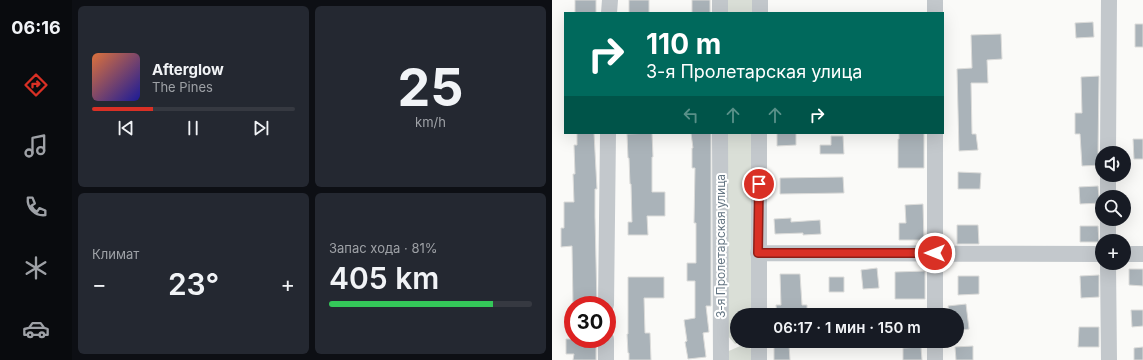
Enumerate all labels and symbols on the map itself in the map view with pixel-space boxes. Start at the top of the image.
pin [742,167,776,201]
street label: 3-я Пролетарская улица [713,174,728,318]
position arrow [914,232,956,274]
speed limit sign: 30 [564,296,616,348]

